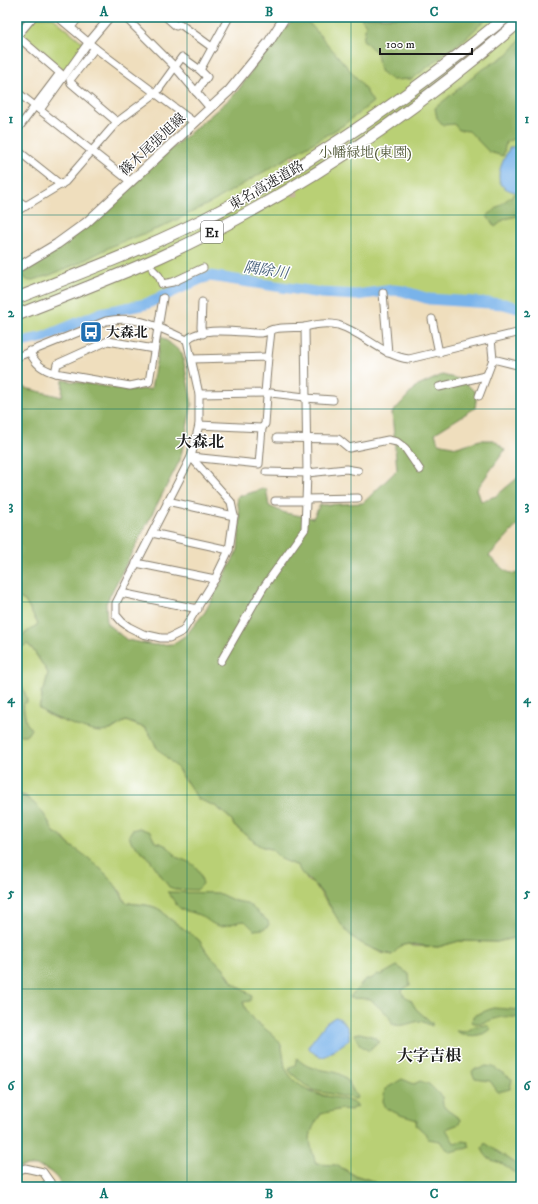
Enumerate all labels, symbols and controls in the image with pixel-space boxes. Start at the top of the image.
text: A [99,4,109,20]
text: B [265,4,273,20]
text: C [430,4,439,20]
scale bar [380,30,472,56]
text: 100 m [386,37,415,52]
street label: 篠木尾張旭線 [116,110,190,180]
text: 1 [9,111,14,127]
text: 1 [525,111,530,127]
park label: 小幡緑地(東園) [318,144,412,162]
street label: 東名高速道路 [226,157,307,215]
road number: E1 [201,221,223,243]
water label: 隅除川 [242,258,292,284]
text: 2 [8,305,15,321]
text: 2 [524,305,531,321]
bus stop icon: 大森北 [78,319,104,345]
place label: 大森北 [106,324,148,342]
district label: 大森北 [176,432,224,452]
text: 3 [9,498,14,514]
text: 3 [525,498,530,514]
text: 4 [6,691,15,708]
text: 4 [522,691,531,708]
text: 5 [7,885,15,901]
text: 5 [523,885,531,901]
district label: 大字吉根 [397,1046,462,1066]
text: 6 [8,1078,16,1094]
text: 6 [524,1078,532,1094]
text: A [99,1186,109,1202]
text: B [265,1186,273,1202]
text: C [430,1186,439,1202]

